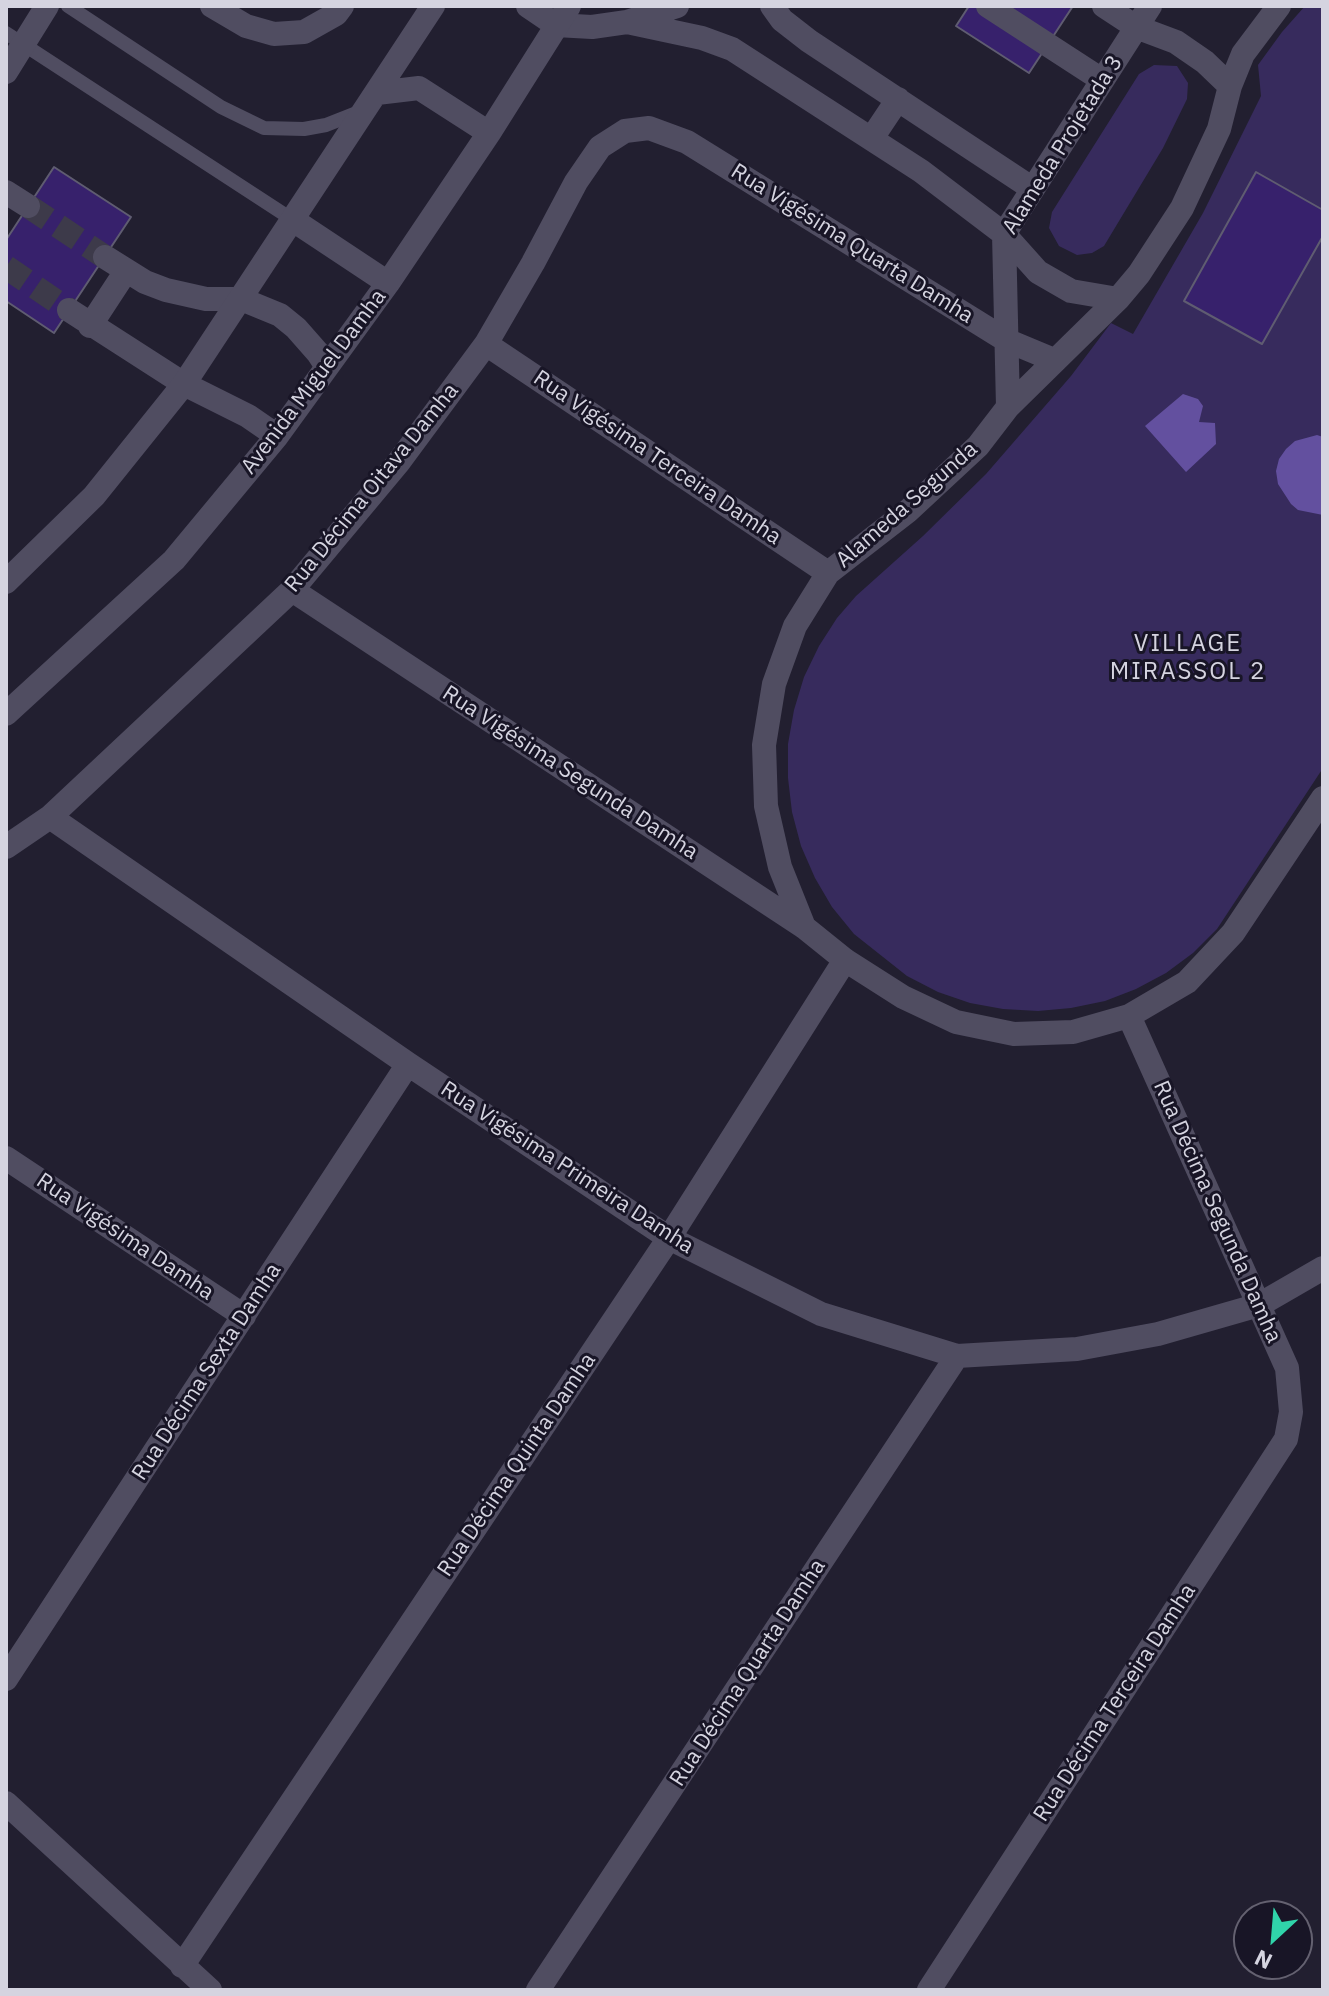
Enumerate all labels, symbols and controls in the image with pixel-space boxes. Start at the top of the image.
street label: Alameda Projetada 3 [997,51,1129,239]
street label: Rua Vigésima Quarta Damha [726,158,978,330]
street label: Avenida Miguel Damha [236,284,392,480]
street label: Rua Vigésima Terceira Damha [528,365,786,551]
street label: Rua Décima Oitava Damha [280,378,464,598]
street label: Alameda Segunda [831,436,983,574]
district label: VILLAGE MIRASSOL 2 [1110,630,1266,686]
street label: Rua Vigésima Segunda Damha [437,680,703,866]
street label: Rua Vigésima Primeira Damha [435,1076,699,1260]
street label: Rua Décima Segunda Damha [1147,1077,1287,1347]
street label: Rua Vigésima Damha [31,1168,219,1306]
street label: Rua Décima Sexta Damha [127,1259,287,1485]
street label: Rua Décima Quinta Damha [432,1348,602,1582]
street label: Rua Décima Quarta Damha [665,1554,831,1792]
street label: Rua Décima Terceira Damha [1028,1579,1202,1827]
north arrow [1233,1900,1313,1980]
text: N [1250,1944,1277,1977]

